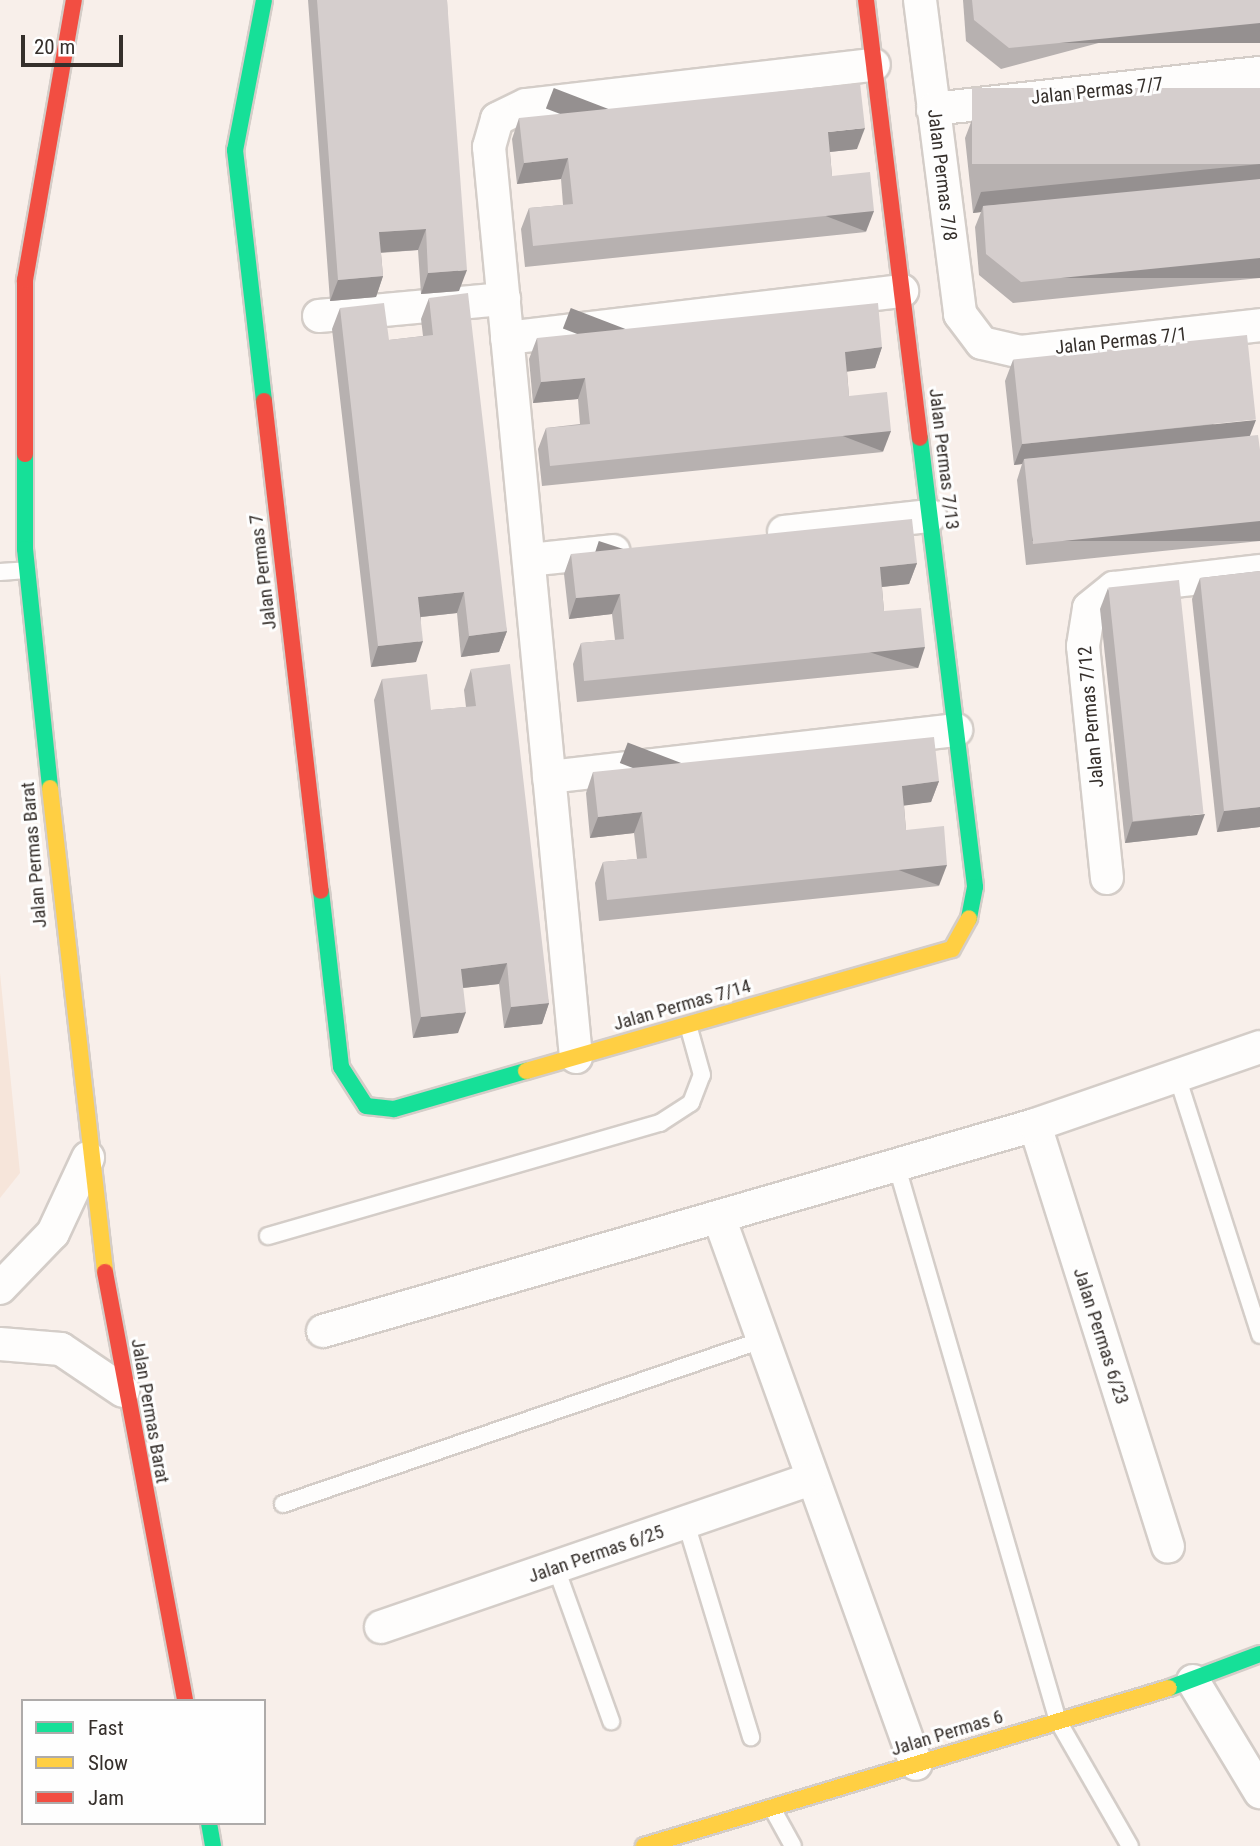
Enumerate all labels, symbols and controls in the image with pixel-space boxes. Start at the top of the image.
scale bar [24,21,126,65]
text: 20 m [34,35,75,59]
street label: Jalan Permas 7/7 [1030,73,1164,109]
street label: Jalan Permas 7/8 [923,108,961,242]
street label: Jalan Permas 7/1 [1054,323,1188,359]
street label: Jalan Permas 7/13 [924,387,964,531]
street label: Jalan Permas 7 [245,513,281,631]
street label: Jalan Permas 7/12 [1073,645,1109,789]
street label: Jalan Permas Barat [16,781,52,929]
street label: Jalan Permas 7/14 [611,974,753,1036]
street label: Jalan Permas 6/23 [1068,1265,1134,1407]
street label: Jalan Permas Barat [126,1337,174,1485]
street label: Jalan Permas 6/25 [525,1520,667,1588]
legend [21,1699,266,1825]
street label: Jalan Permas 6 [888,1705,1006,1761]
text: Fast [88,1716,124,1740]
text: Slow [88,1751,128,1775]
text: Jam [88,1786,124,1810]

